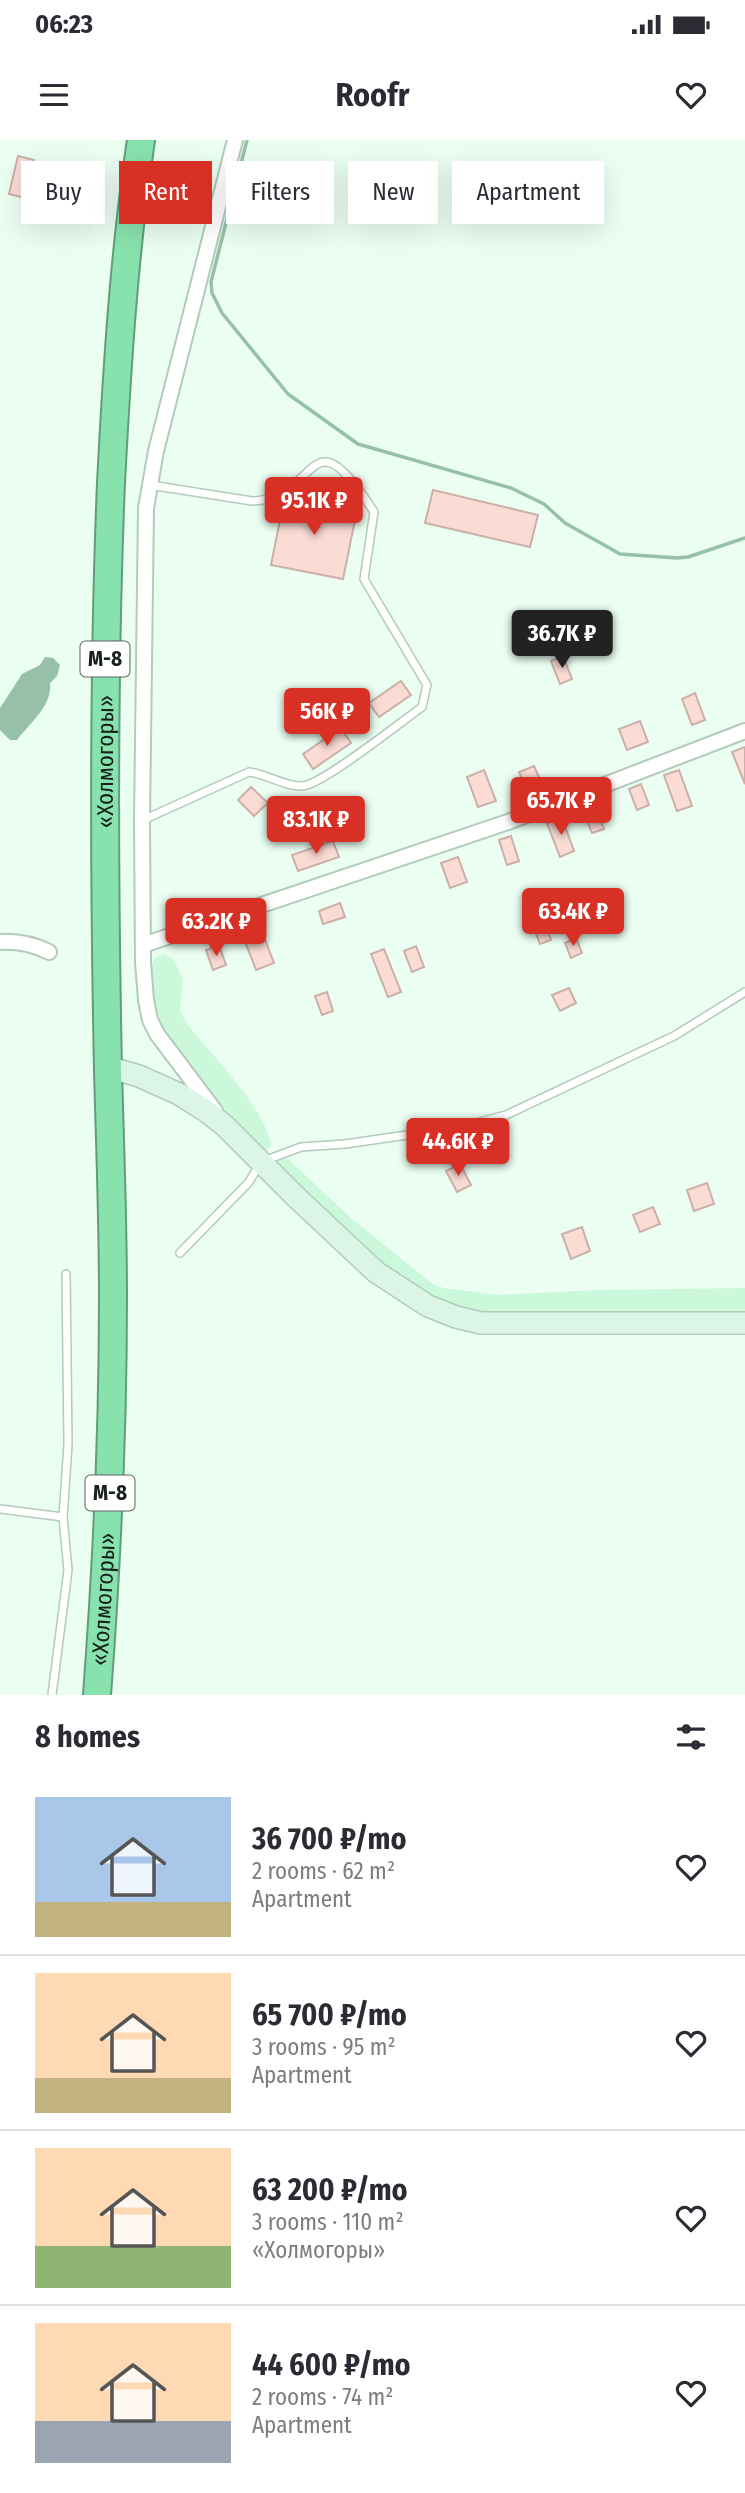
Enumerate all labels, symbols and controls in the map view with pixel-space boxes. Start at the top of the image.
text: 06:23 [35,9,93,40]
icon: menu [35,76,73,114]
text: Roofr [336,76,409,114]
icon: heart [672,76,710,114]
chip: Buy [21,161,105,224]
chip: Rent [119,161,212,224]
chip: Filters [226,161,334,224]
chip: New [348,161,438,224]
chip: Apartment [452,161,604,224]
pin: 95.1K ₽ [249,478,379,537]
text: 95.1K ₽ [281,486,347,514]
pin: 36.7K ₽ [497,610,627,670]
text: 36.7K ₽ [528,619,596,647]
road number: М-8 [80,642,130,676]
pin: 56K ₽ [278,688,376,748]
street label: «Холмогоры» [91,695,120,828]
text: 56K ₽ [300,697,354,725]
pin: 65.7K ₽ [496,778,626,837]
text: 65.7K ₽ [527,786,595,814]
pin: 83.1K ₽ [251,796,381,856]
text: 83.1K ₽ [283,805,349,833]
pin: 63.4K ₽ [508,888,638,948]
text: 63.4K ₽ [538,897,608,925]
pin: 63.2K ₽ [151,898,281,958]
text: 63.2K ₽ [181,907,251,935]
pin: 44.6K ₽ [393,1118,523,1178]
text: 44.6K ₽ [422,1127,494,1155]
road number: М-8 [86,1476,134,1510]
street label: «Холмогоры» [85,1532,121,1667]
icon: filters [672,1718,710,1756]
text: 8 homes [35,1719,140,1755]
text: 36 700 ₽/mo [252,1821,406,1857]
icon: home [91,1825,175,1909]
icon: heart [672,1848,710,1886]
text: 2 rooms · 62 m² [252,1857,395,1885]
text: Apartment [252,1885,352,1913]
text: 65 700 ₽/mo [252,1997,407,2033]
icon: home [91,2001,175,2085]
icon: heart [672,2024,710,2062]
text: 3 rooms · 95 m² [252,2033,396,2061]
text: Apartment [252,2061,352,2089]
text: 63 200 ₽/mo [252,2172,408,2208]
icon: home [91,2176,175,2260]
icon: heart [672,2199,710,2237]
text: 3 rooms · 110 m² [252,2208,403,2236]
text: «Холмогоры» [252,2236,385,2264]
text: 44 600 ₽/mo [252,2347,411,2383]
icon: home [91,2351,175,2435]
icon: heart [672,2374,710,2412]
text: 2 rooms · 74 m² [252,2383,393,2411]
text: Apartment [252,2411,352,2439]

